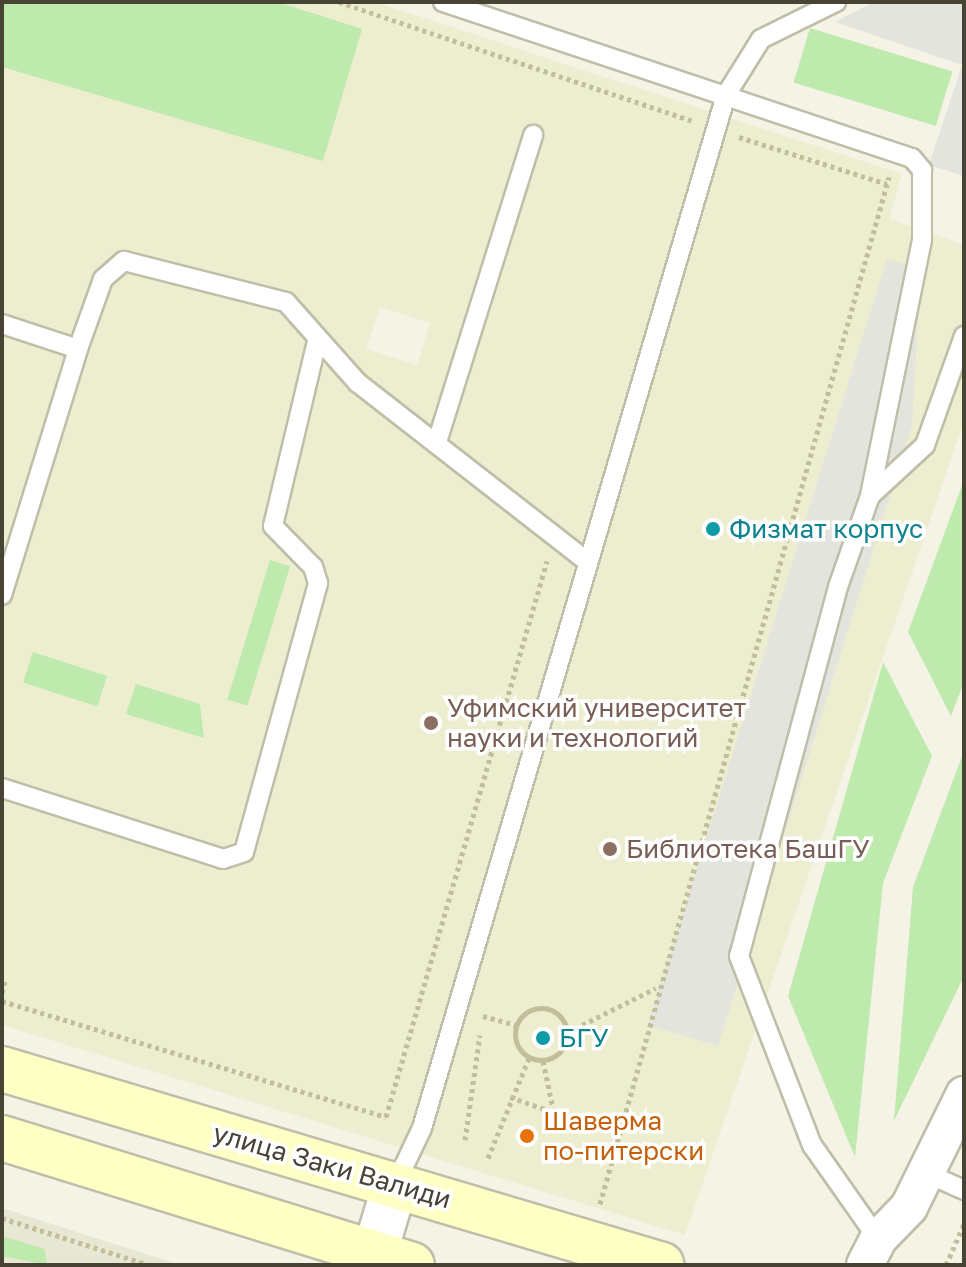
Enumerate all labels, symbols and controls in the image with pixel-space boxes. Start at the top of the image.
place label: Физмат корпус [729,513,923,545]
marker: Физмат корпус [704,520,722,538]
place label: Уфимский университет науки и технологий [447,692,746,754]
marker: Уфимский университет науки и технологий [422,714,440,732]
place label: Библиотека БашГУ [626,833,870,865]
marker: Библиотека БашГУ [601,840,619,858]
place label: БГУ [559,1022,609,1054]
marker: БГУ [534,1029,552,1047]
place label: Шаверма по-питерски [543,1105,704,1166]
street label: улица Заки Валиди [209,1117,455,1215]
marker: Шаверма по-питерски [518,1127,536,1145]

